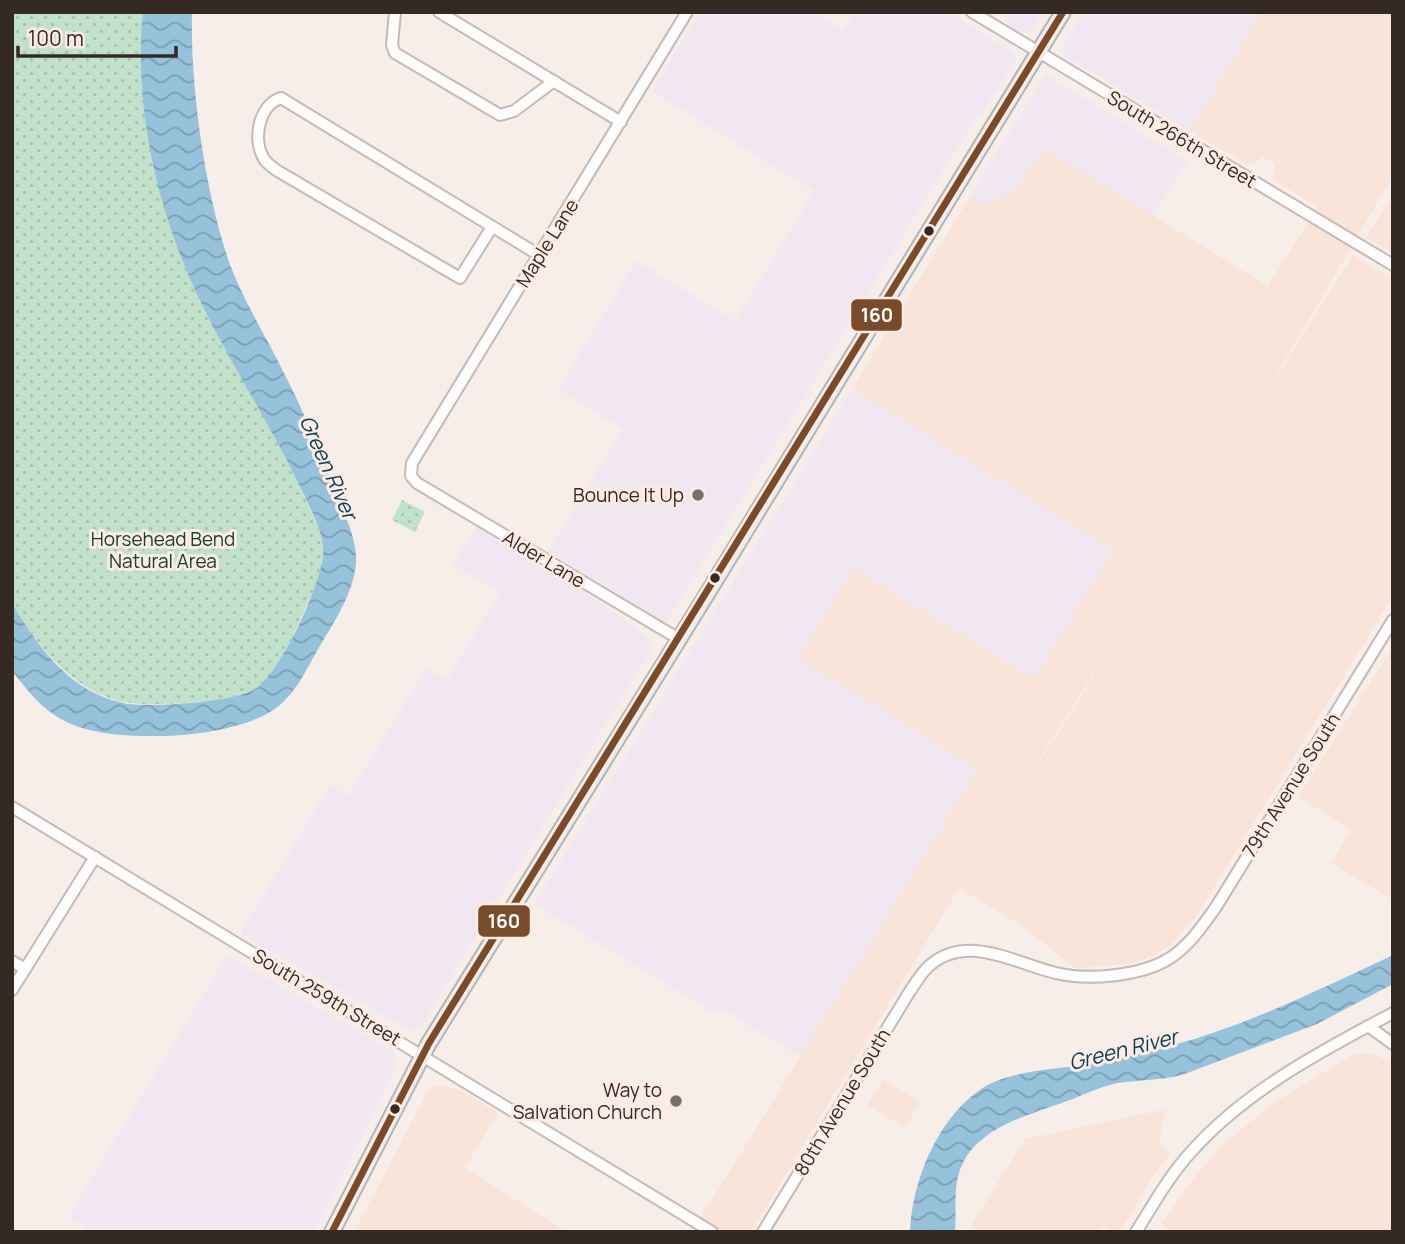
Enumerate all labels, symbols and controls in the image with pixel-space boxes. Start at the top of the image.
scale bar [18,14,175,58]
text: 100 m [28,24,84,52]
street label: South 266th Street [1103,84,1261,194]
street label: Maple Lane [510,194,584,292]
unlabelled marker [922,224,936,238]
line badge: 160 [850,298,903,332]
text: 160 [861,302,893,328]
water label: Green River [294,410,365,526]
place label: Bounce It Up [573,482,684,508]
marker: Bounce It Up [690,487,706,503]
street label: Alder Lane [498,524,590,594]
park label: Horsehead Bend Natural Area [91,526,235,574]
unlabelled marker [708,571,722,585]
street label: 79th Avenue South [1236,708,1346,862]
line badge: 160 [477,904,531,938]
text: 160 [488,908,520,934]
street label: South 259th Street [248,942,406,1052]
water label: Green River [1066,1021,1183,1076]
street label: 80th Avenue South [788,1024,896,1180]
place label: Way to Salvation Church [513,1077,662,1125]
marker: Way to Salvation Church [668,1093,684,1109]
unlabelled marker [388,1102,402,1116]

